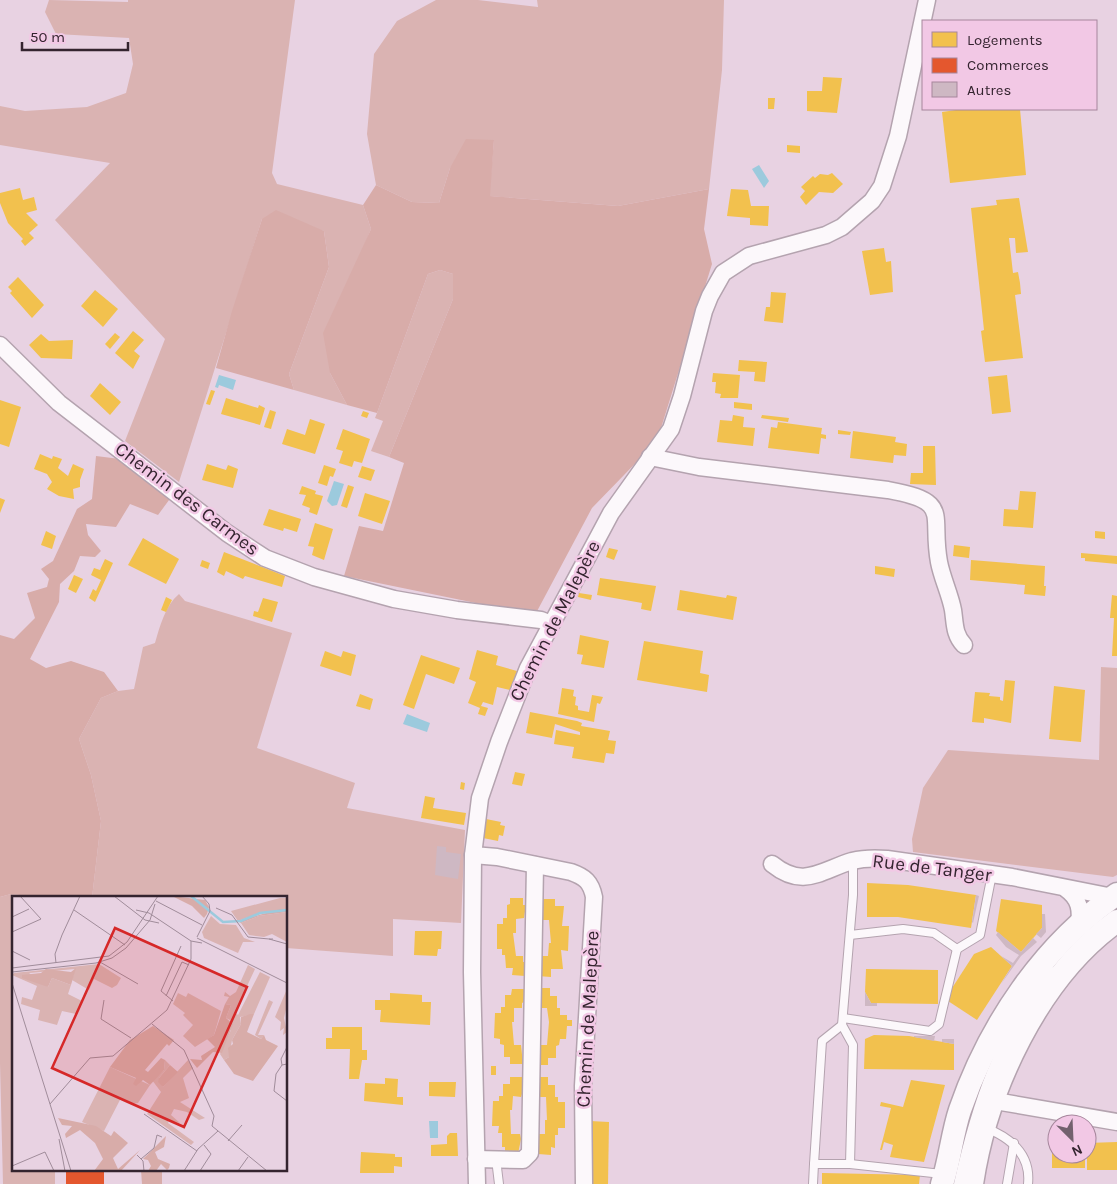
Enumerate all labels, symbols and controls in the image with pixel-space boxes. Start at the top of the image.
scale bar [22,20,129,52]
legend [922,20,1097,110]
text: 50 m [30,28,65,46]
text: Logements [967,31,1043,49]
text: Commerces [967,56,1049,74]
text: Autres [967,81,1011,99]
street label: Chemin des Carmes [111,438,263,560]
street label: Chemin de Malepère [505,537,605,705]
street label: Rue de Tanger [871,850,993,886]
inset map [12,896,288,1172]
street label: Chemin de Malepère [572,930,604,1108]
north arrow [1047,1114,1097,1164]
text: N [1069,1141,1085,1160]

